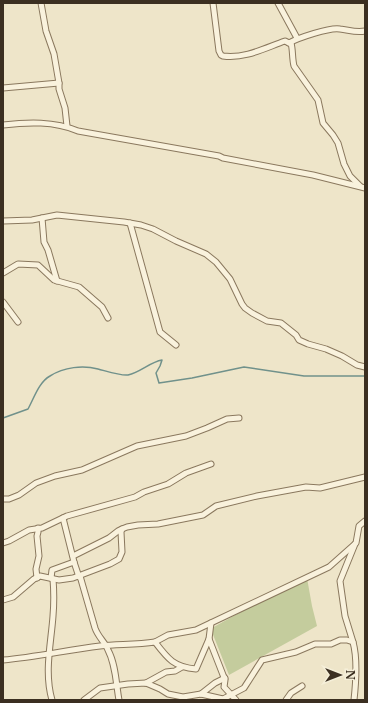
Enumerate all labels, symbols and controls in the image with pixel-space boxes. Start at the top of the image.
north arrow [320,655,360,695]
text: N [343,670,357,681]

